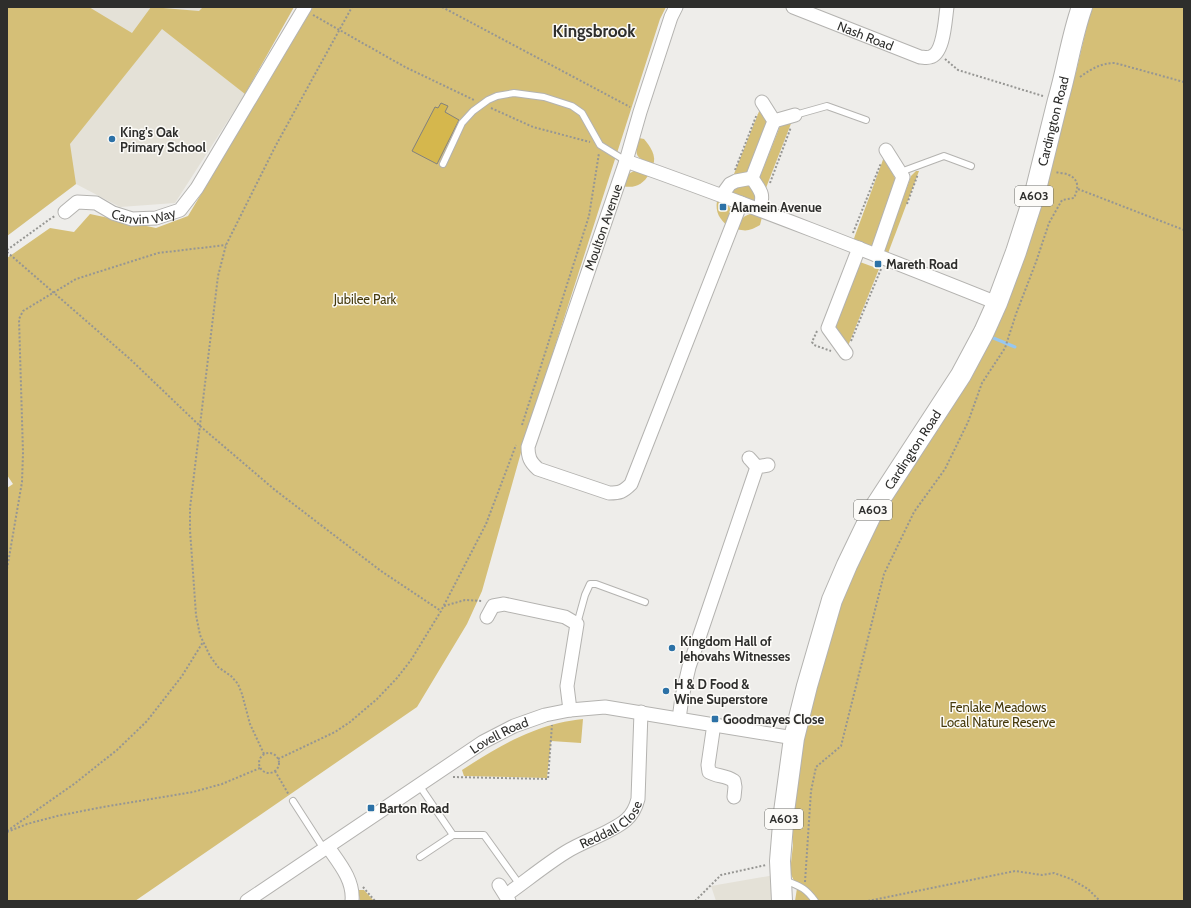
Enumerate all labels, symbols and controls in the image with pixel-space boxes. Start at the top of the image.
street label: Nash Road [835,17,896,54]
district label: Kingsbrook [552,21,636,41]
street label: Cardington Road [1034,75,1072,168]
place label: King's Oak Primary School [120,124,206,155]
marker: King's Oak Primary School [107,134,117,144]
street label: Moulton Avenue [581,181,625,272]
road number: A603 [1015,186,1053,206]
place label: Alamein Avenue [731,199,822,215]
marker: Alamein Avenue [718,202,728,212]
street label: Canvin Way [110,204,178,227]
place label: Mareth Road [886,256,958,272]
marker: Mareth Road [873,259,883,269]
park label: Jubilee Park [333,291,396,307]
street label: Cardington Road [881,407,944,493]
road number: A603 [854,500,892,520]
place label: Kingdom Hall of Jehovahs Witnesses [679,633,791,664]
marker: Kingdom Hall of Jehovahs Witnesses [667,643,677,653]
place label: H & D Food & Wine Superstore [674,676,768,707]
marker: H & D Food & Wine Superstore [661,686,671,696]
park label: Fenlake Meadows Local Nature Reserve [941,699,1056,730]
place label: Goodmayes Close [723,711,824,727]
street label: Lovell Road [467,714,530,757]
marker: Goodmayes Close [710,714,720,724]
street label: Reddall Close [577,798,645,852]
place label: Barton Road [379,800,449,816]
marker: Barton Road [366,803,376,813]
road number: A603 [765,809,803,829]

